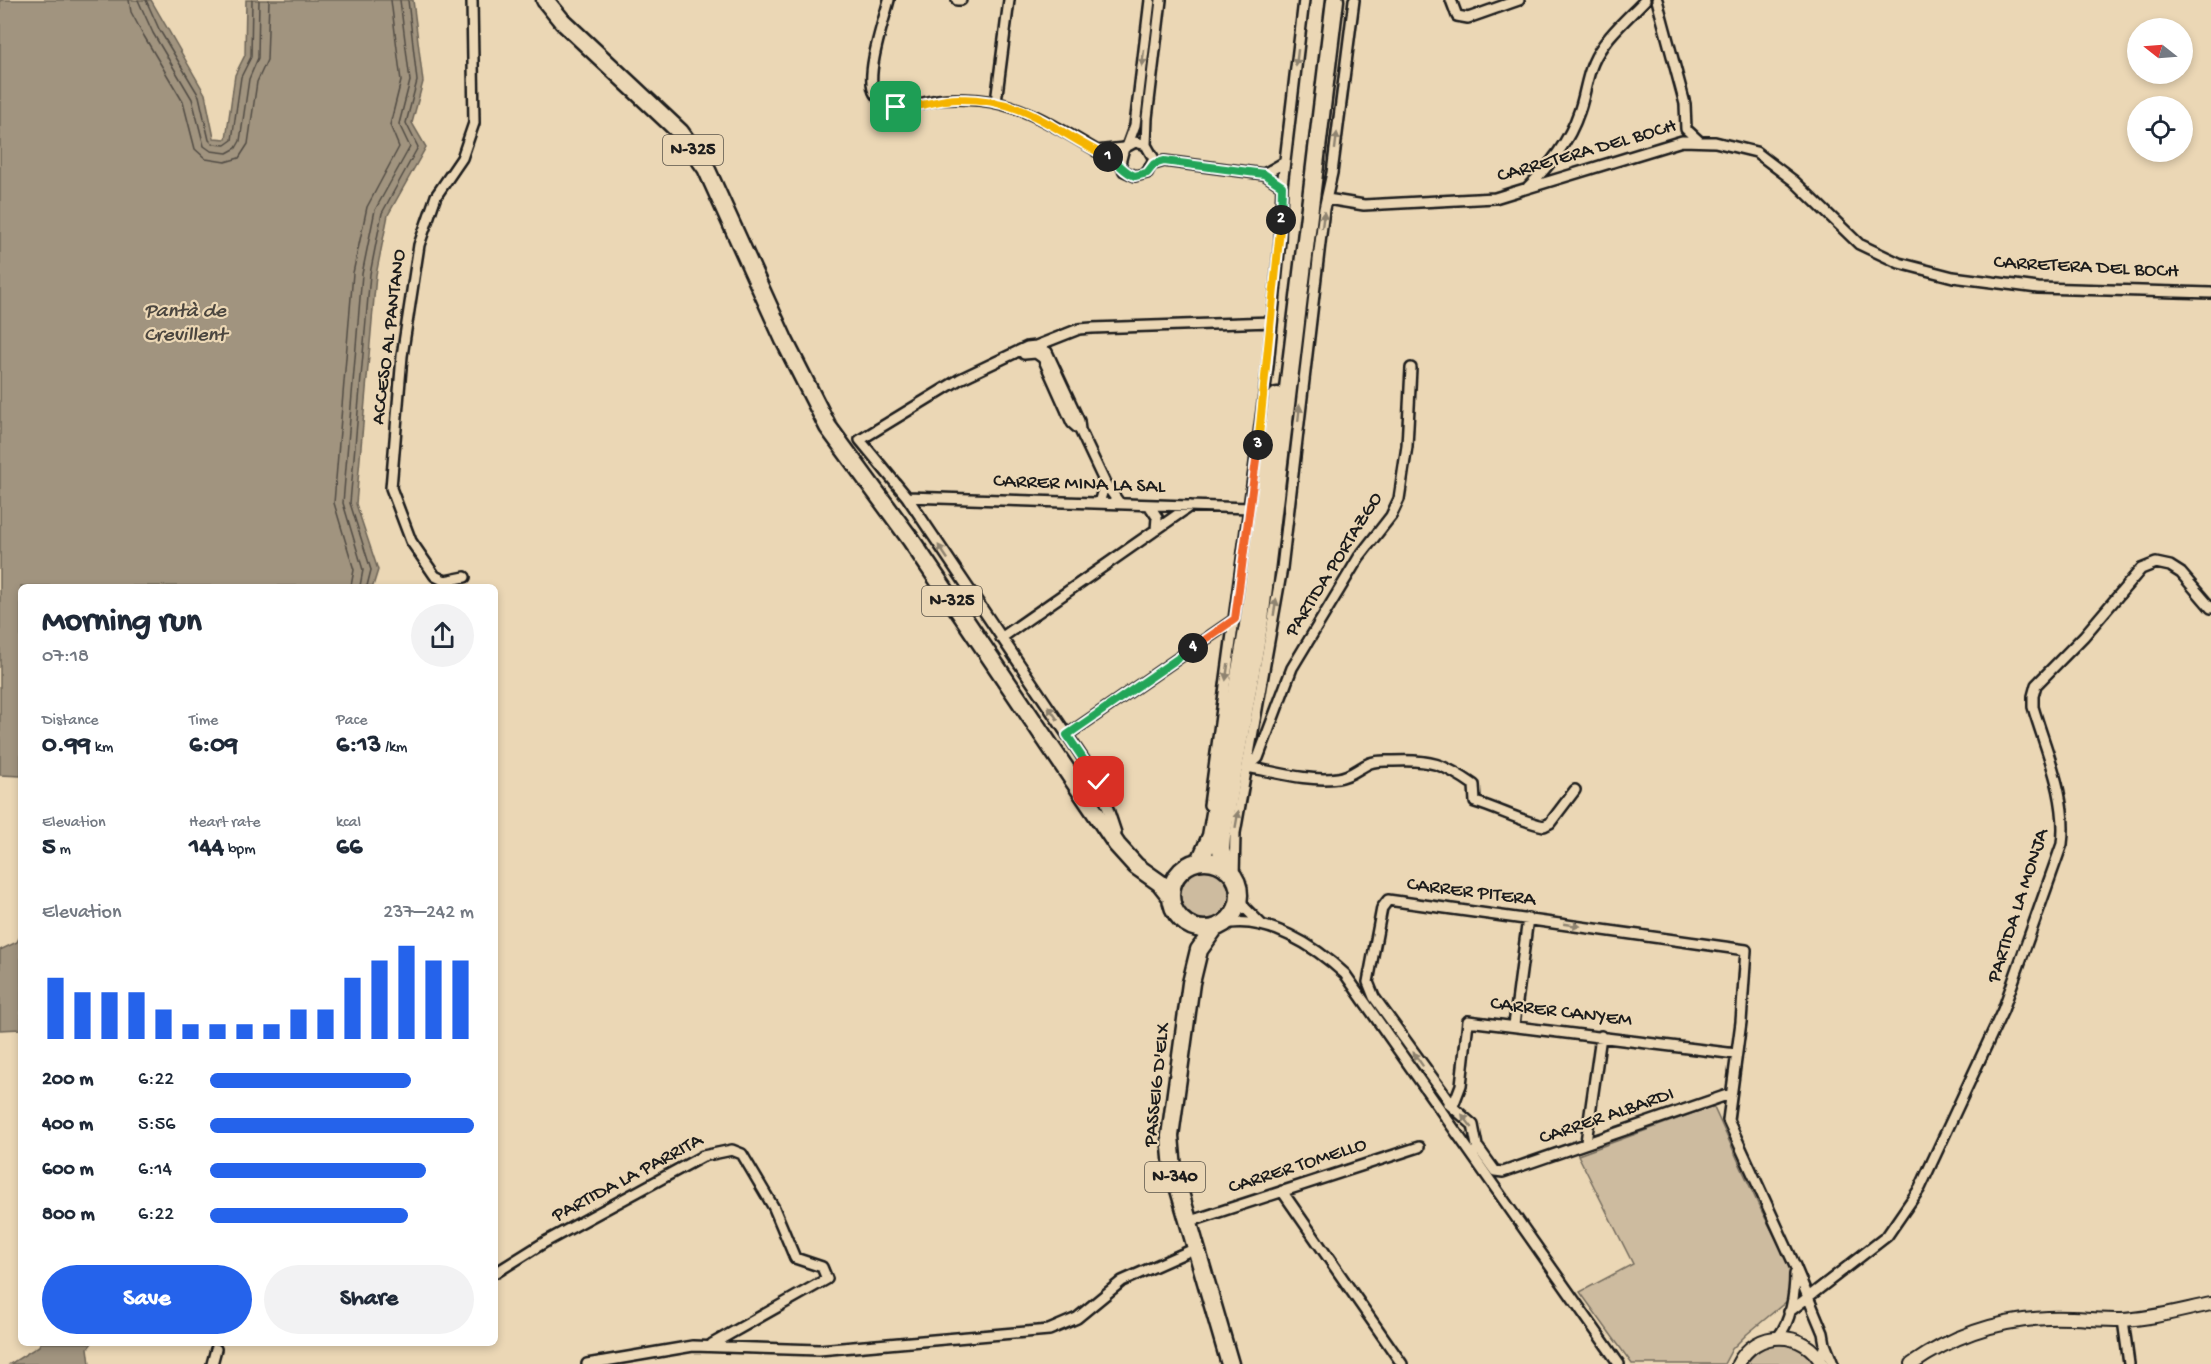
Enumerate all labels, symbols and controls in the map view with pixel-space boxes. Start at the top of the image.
north arrow [2127,18,2193,84]
map controls [2127,18,2193,162]
one-way arrow [1138,49,1148,68]
one-way arrow [1292,49,1302,68]
pin [870,81,921,132]
icon: arrive [879,90,912,123]
button: locate [2127,96,2193,162]
street label: CARRETERA DEL BOCH [1495,115,1680,189]
one-way arrow [1332,132,1341,151]
road number: N-325 [663,135,723,165]
pin: 1 [1093,142,1123,172]
text: 1 [1105,147,1111,166]
pin: 2 [1266,205,1296,235]
text: 2 [1277,210,1285,229]
one-way arrow [1318,210,1328,229]
street label: ACCESO AL PANTANO [368,248,412,426]
street label: CARRETERA DEL BOCH [1993,252,2180,284]
water label: Pantà de Crevillent [144,300,229,349]
one-way arrow [1295,404,1304,423]
pin: 3 [1243,430,1273,460]
text: 3 [1254,435,1262,454]
street label: CARRER MINA LA SAL [993,471,1166,500]
street label: PARTIDA PORTAZGO [1281,489,1389,642]
one-way arrow [938,544,949,560]
road number: N-325 [922,586,982,616]
one-way arrow [1271,597,1280,616]
text: Morning run [42,604,202,642]
button: share [411,604,474,667]
pin: 4 [1178,633,1208,663]
text: 4 [1189,638,1197,657]
text: 07:18 [42,646,89,669]
one-way arrow [1223,663,1232,682]
one-way arrow [1047,706,1059,722]
text: Distance [42,712,99,731]
text: Time [189,712,218,731]
text: Pace [336,712,367,731]
text: 0.99 [42,731,91,762]
text: 6:09 [189,731,238,762]
text: 6:13 [336,731,381,762]
text: km [91,739,113,758]
text: /km [381,739,407,758]
pin [1073,756,1124,807]
icon: check [1082,765,1115,798]
one-way arrow [1233,810,1242,829]
text: Elevation [42,814,106,833]
text: Heart rate [189,814,261,833]
text: kcal [336,814,361,833]
street label: PARTIDA LA MONJA [1983,825,2055,987]
text: 5 [42,833,56,864]
text: 144 [189,833,224,864]
text: 66 [336,833,362,864]
text: m [56,841,71,860]
text: bpm [224,841,256,860]
street label: CARRER PITERA [1405,874,1538,912]
text: Elevation [42,902,122,925]
text: 237–242 m [383,902,474,925]
one-way arrow [1563,920,1582,929]
street label: CARRER CANYEM [1489,993,1633,1033]
street label: PASSEIG D'ELX [1140,1020,1176,1149]
one-way arrow [1412,1052,1424,1068]
text: 200 m [42,1069,93,1092]
text: 6:22 [138,1069,174,1092]
street label: CARRER ALBARDI [1537,1083,1677,1151]
one-way arrow [1461,1113,1474,1129]
text: 400 m [42,1114,93,1137]
text: 5:56 [138,1114,175,1137]
street label: PARTIDA LA PARRITA [548,1129,708,1229]
street label: CARRER TOMELLO [1226,1134,1370,1200]
text: 600 m [42,1159,94,1182]
text: 6:14 [138,1159,172,1182]
road number: N-340 [1145,1162,1205,1192]
text: 800 m [42,1204,95,1227]
text: 6:22 [138,1204,174,1227]
button: Save [42,1265,252,1334]
button: Share [264,1265,474,1334]

